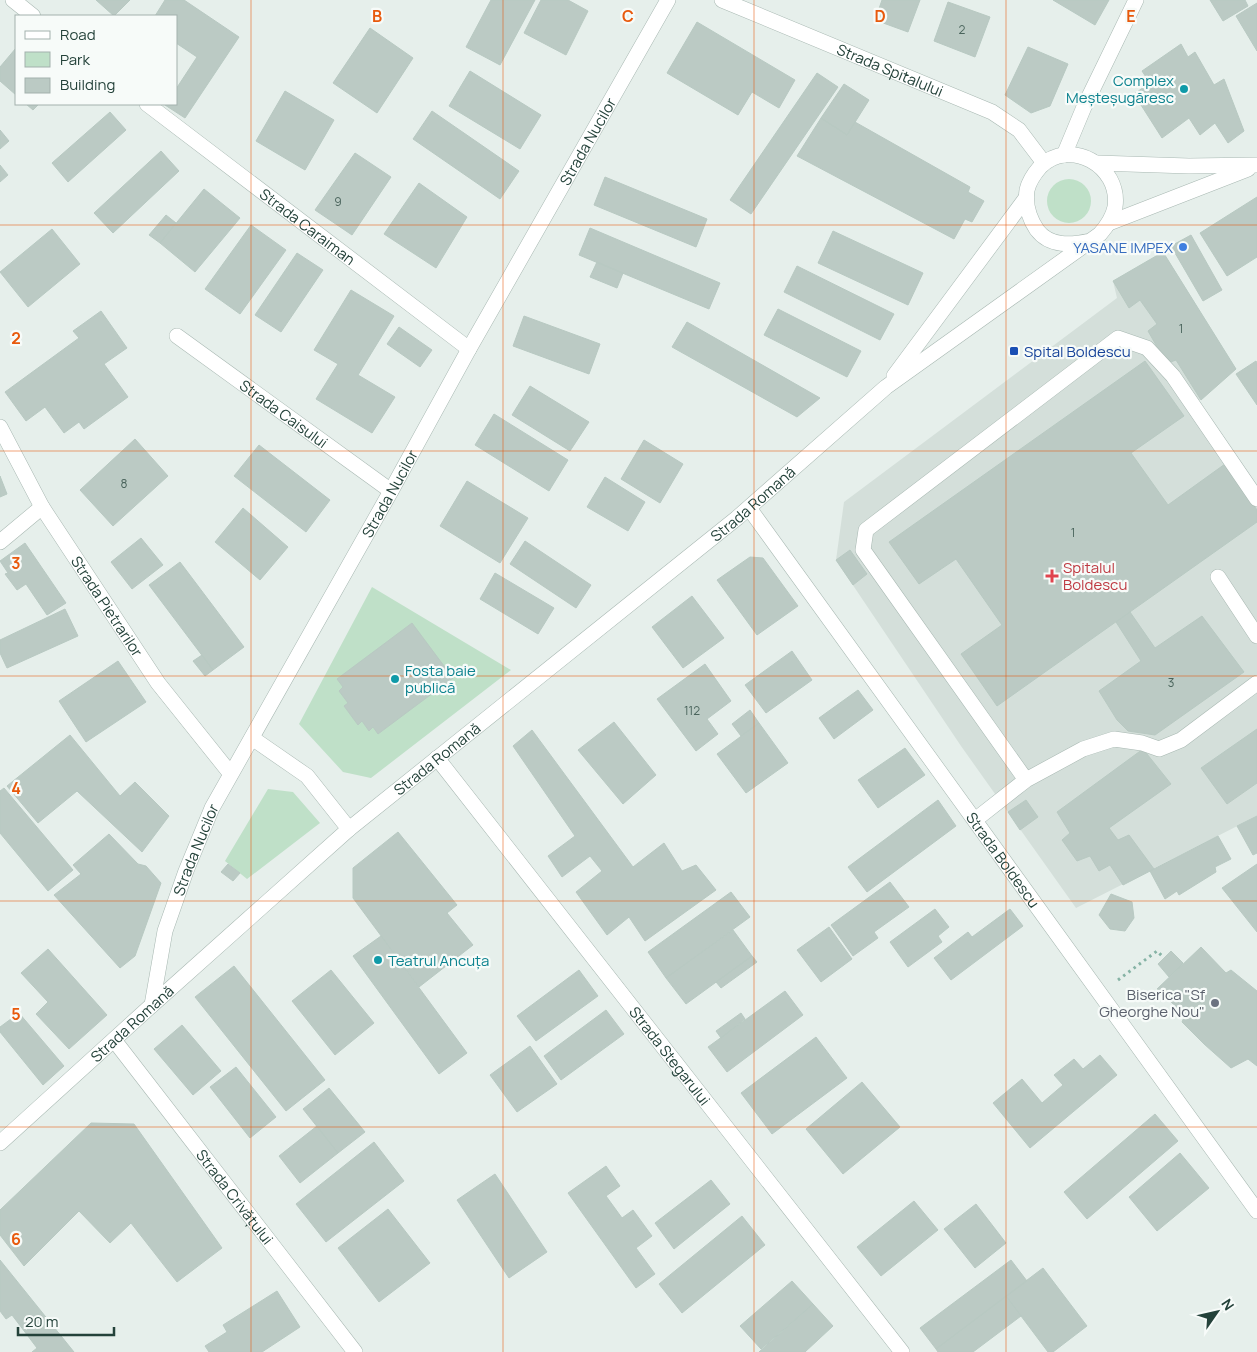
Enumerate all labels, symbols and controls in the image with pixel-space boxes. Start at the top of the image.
text: B [372,5,382,27]
text: C [622,5,634,27]
text: D [874,5,886,27]
text: E [1126,5,1136,27]
legend [15,15,178,105]
house number: 2 [959,21,966,38]
text: Road [60,24,96,45]
street label: Strada Spitalului [834,38,946,101]
text: Park [60,49,90,70]
place label: Complex Meșteșugăresc [1066,70,1174,108]
text: Building [60,74,115,95]
marker: Complex Meșteșugăresc [1178,83,1190,95]
street label: Strada Nucilor [554,93,621,189]
street label: Strada Caraiman [256,183,360,270]
house number: 9 [334,193,342,210]
place label: YASANE IMPEX [1073,237,1173,258]
marker: YASANE IMPEX [1177,241,1189,253]
house number: 1 [1179,320,1183,337]
text: 2 [11,327,21,349]
place label: Spital Boldescu [1024,341,1131,362]
marker: Spital Boldescu [1008,345,1020,357]
street label: Strada Caisului [236,374,332,453]
street label: Strada Nucilor [356,445,423,541]
street label: Strada Romană [706,461,800,546]
house number: 8 [121,475,128,492]
house number: 1 [1071,524,1075,541]
text: 3 [11,552,21,574]
street label: Strada Pietrarilor [66,552,148,661]
place label: Spitalul Boldescu [1063,557,1127,595]
marker: Spitalul Boldescu [1045,569,1059,583]
place label: Fosta baie publică [405,660,476,698]
marker: Fosta baie publică [389,673,401,685]
house number: 3 [1168,674,1174,691]
house number: 112 [684,702,700,719]
street label: Strada Romană [389,717,485,800]
text: 4 [11,777,21,799]
street label: Strada Nucilor [168,799,223,899]
street label: Strada Boldescu [961,808,1045,912]
place label: Teatrul Ancuța [388,950,489,971]
marker: Teatrul Ancuța [372,954,384,966]
street label: Strada Romană [86,980,178,1067]
place label: Biserica "Sf Gheorghe Nou" [1099,984,1206,1022]
marker: Biserica "Sf Gheorghe Nou" [1209,997,1221,1009]
street label: Strada Stegarului [625,1002,715,1109]
text: 5 [11,1003,21,1025]
street label: Strada Crivățului [192,1145,279,1249]
text: 6 [11,1228,21,1250]
north arrow [1192,1287,1242,1337]
text: N [1218,1295,1239,1314]
scale bar [18,1304,114,1336]
text: 20 m [25,1311,58,1332]

